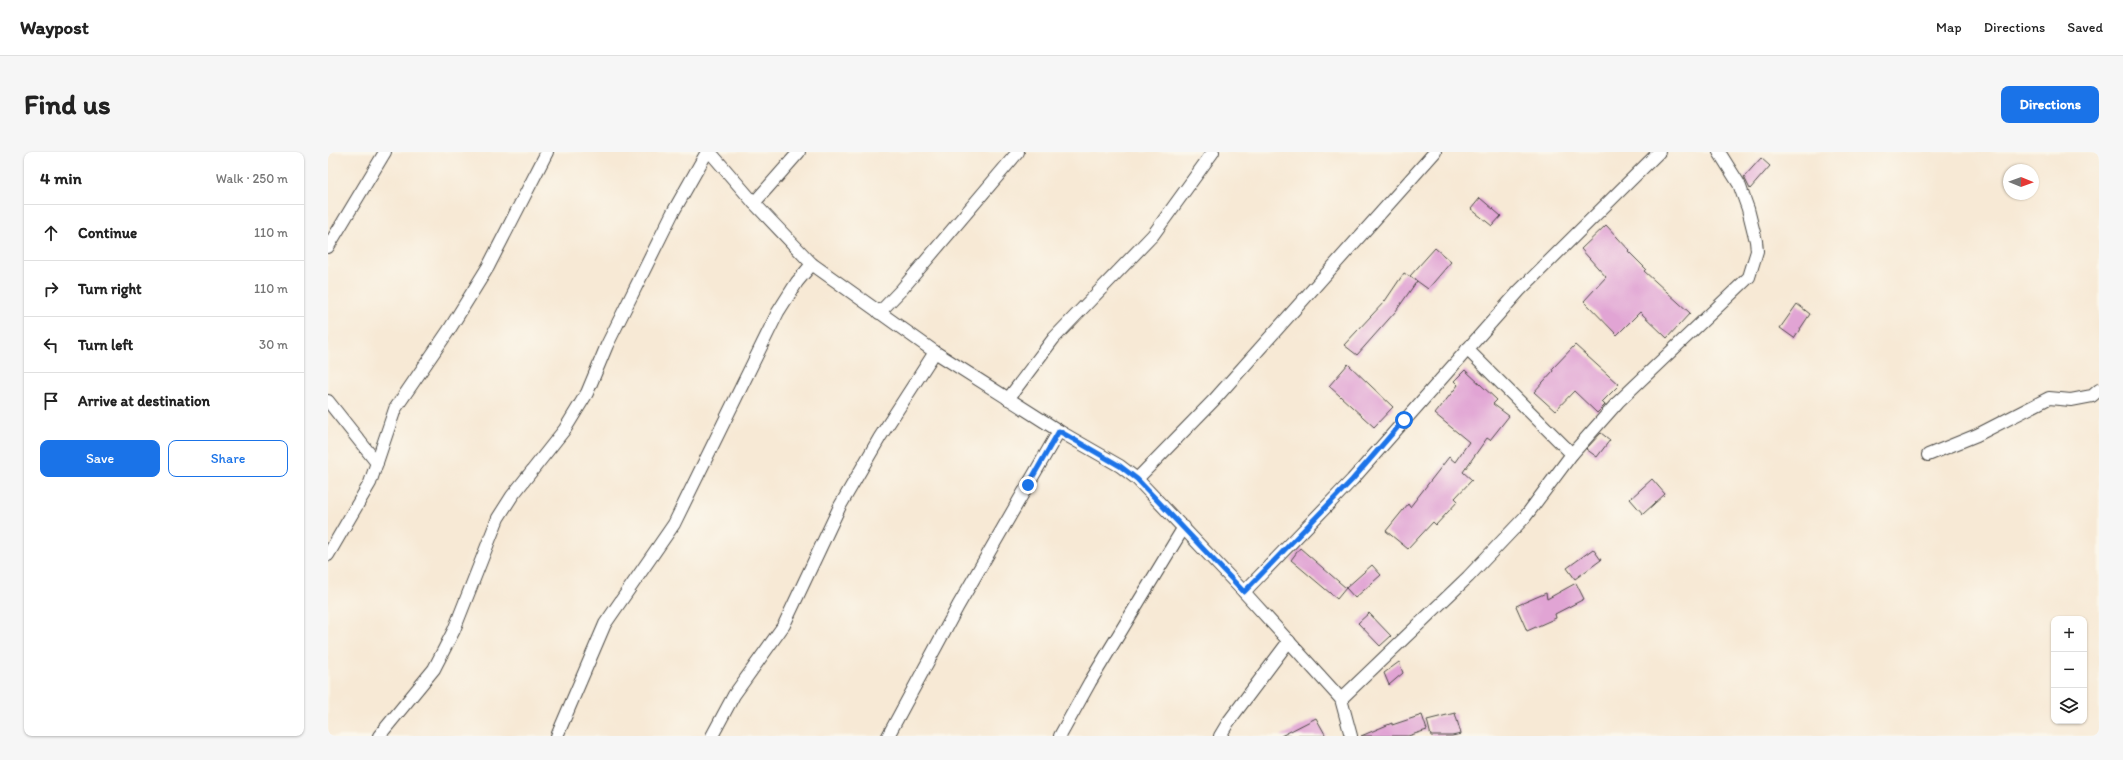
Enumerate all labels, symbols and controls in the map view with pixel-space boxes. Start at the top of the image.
text: Waypost [20,16,89,39]
text: Map [1936,19,1962,36]
text: Directions [1984,19,2045,36]
text: Saved [2067,19,2103,36]
button: Directions [2001,86,2099,123]
text: Find us [24,87,111,121]
north arrow [2003,164,2039,200]
text: 4 min [40,168,82,188]
text: Walk · 250 m [216,171,288,186]
icon: ahead [40,222,62,244]
text: Continue [78,224,137,242]
text: 110 m [254,225,288,240]
icon: right [40,278,62,300]
text: Turn right [78,280,142,298]
text: 110 m [254,281,288,296]
icon: left [40,334,62,356]
text: Turn left [78,336,133,354]
text: 30 m [259,337,288,352]
icon: arrive [40,390,62,412]
text: Arrive at destination [78,392,210,410]
route start [1395,411,1413,429]
button: Save [40,440,160,477]
button: Share [168,440,288,477]
route end [1019,476,1037,494]
map controls [2051,616,2087,724]
button: + [2051,616,2087,652]
button: − [2051,652,2087,688]
button: layers [2051,688,2087,724]

